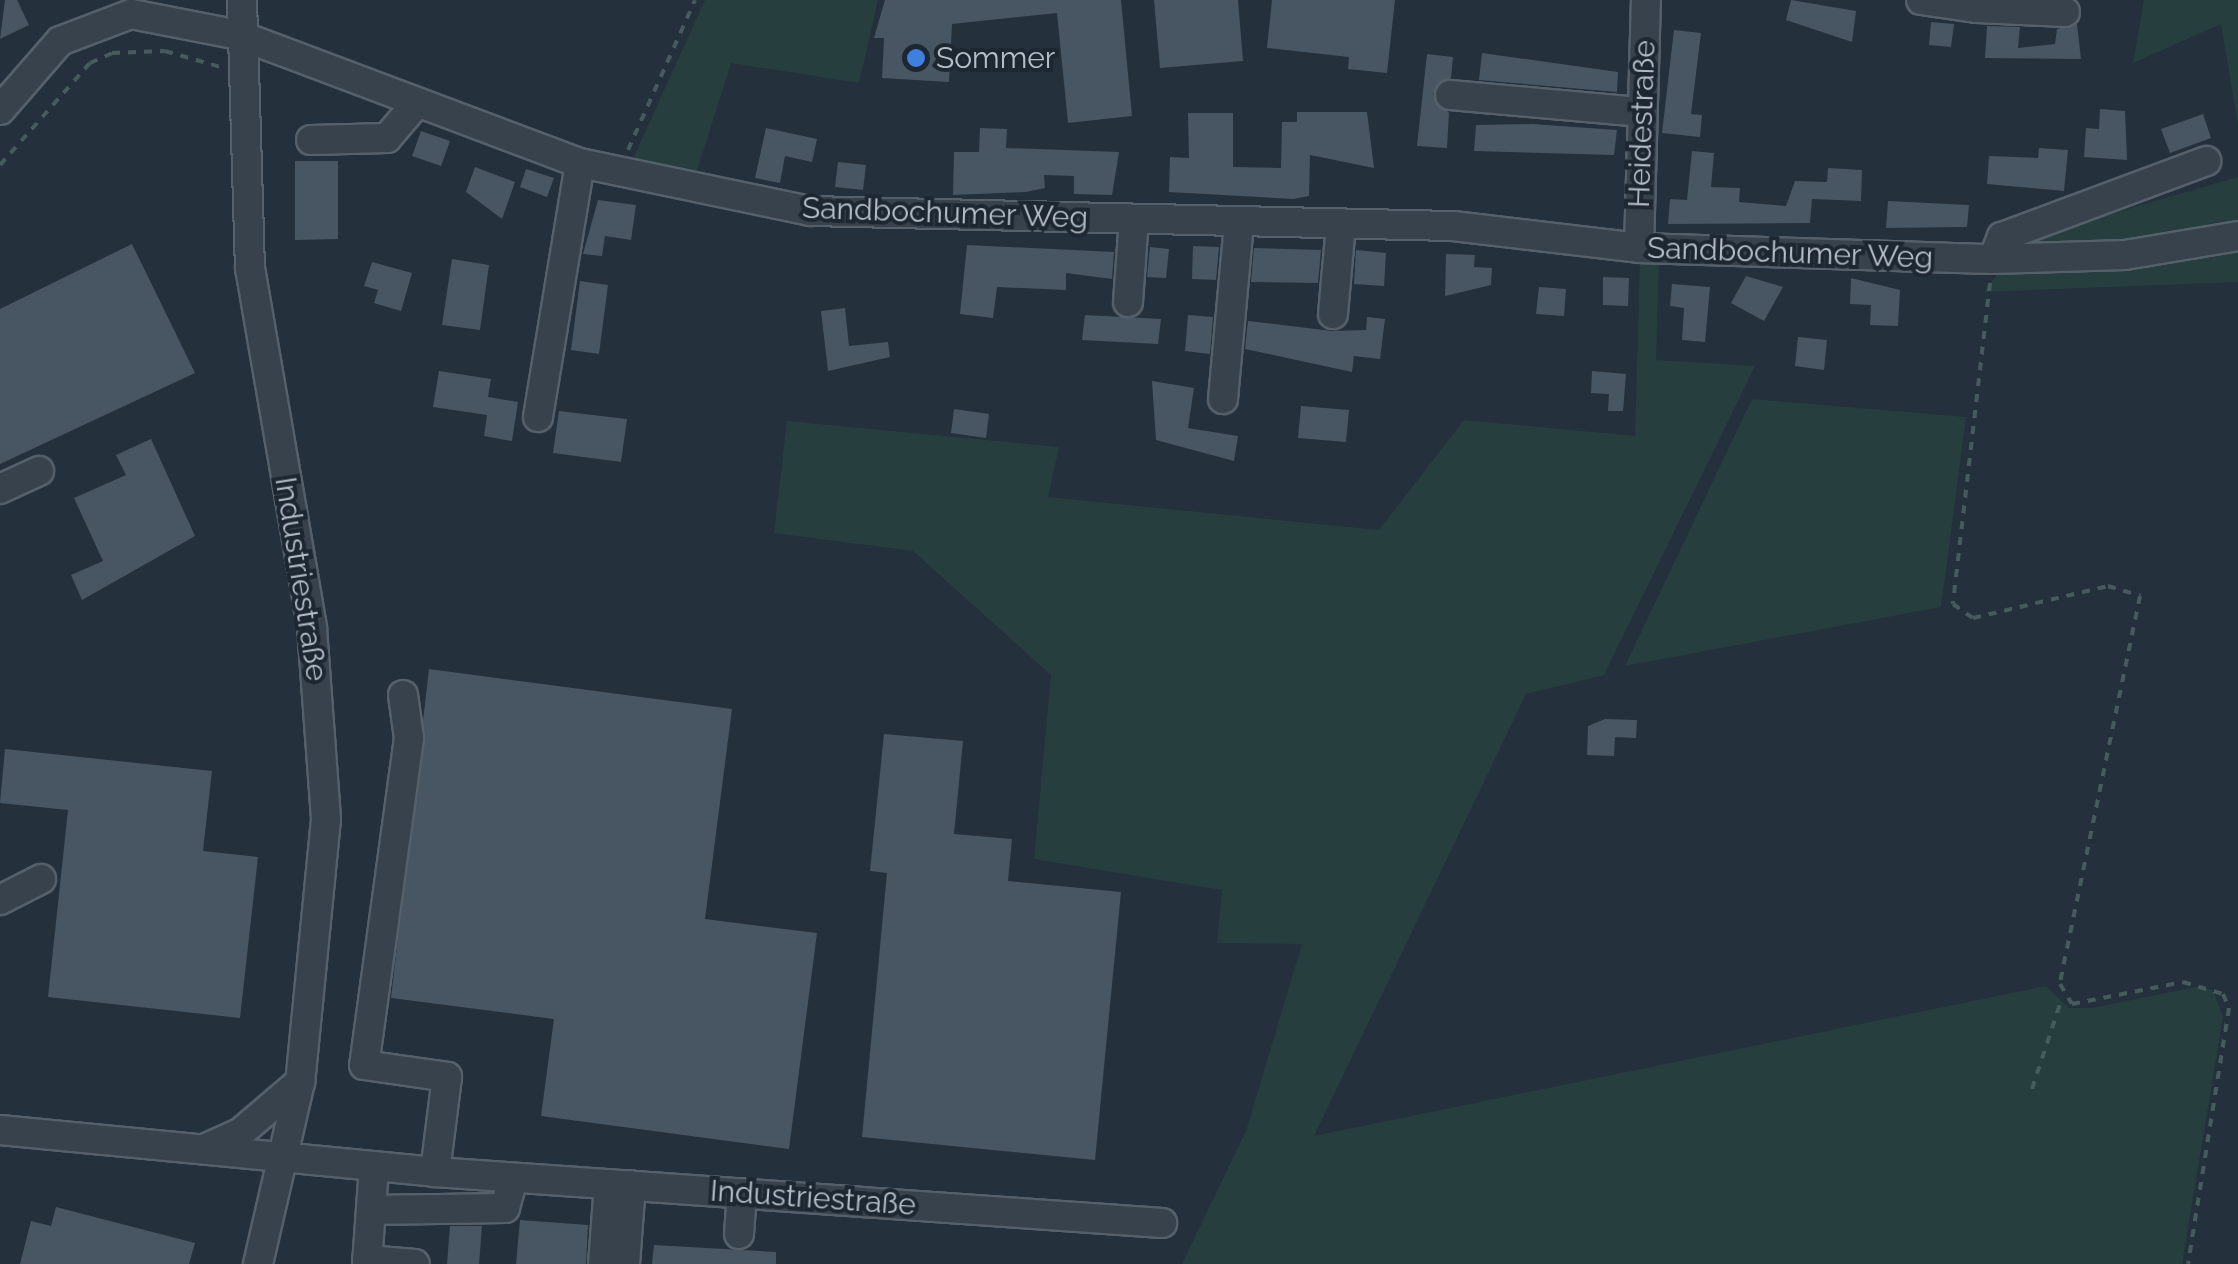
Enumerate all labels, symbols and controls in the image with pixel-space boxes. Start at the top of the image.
place label: Sommer [936,40,1055,76]
street label: Heidestraße [1621,40,1663,208]
marker: Sommer [905,47,927,69]
street label: Sandbochumer Weg [801,190,1089,236]
street label: Sandbochumer Weg [1646,230,1934,276]
street label: Industriestraße [267,474,335,684]
street label: Industriestraße [709,1173,917,1223]

